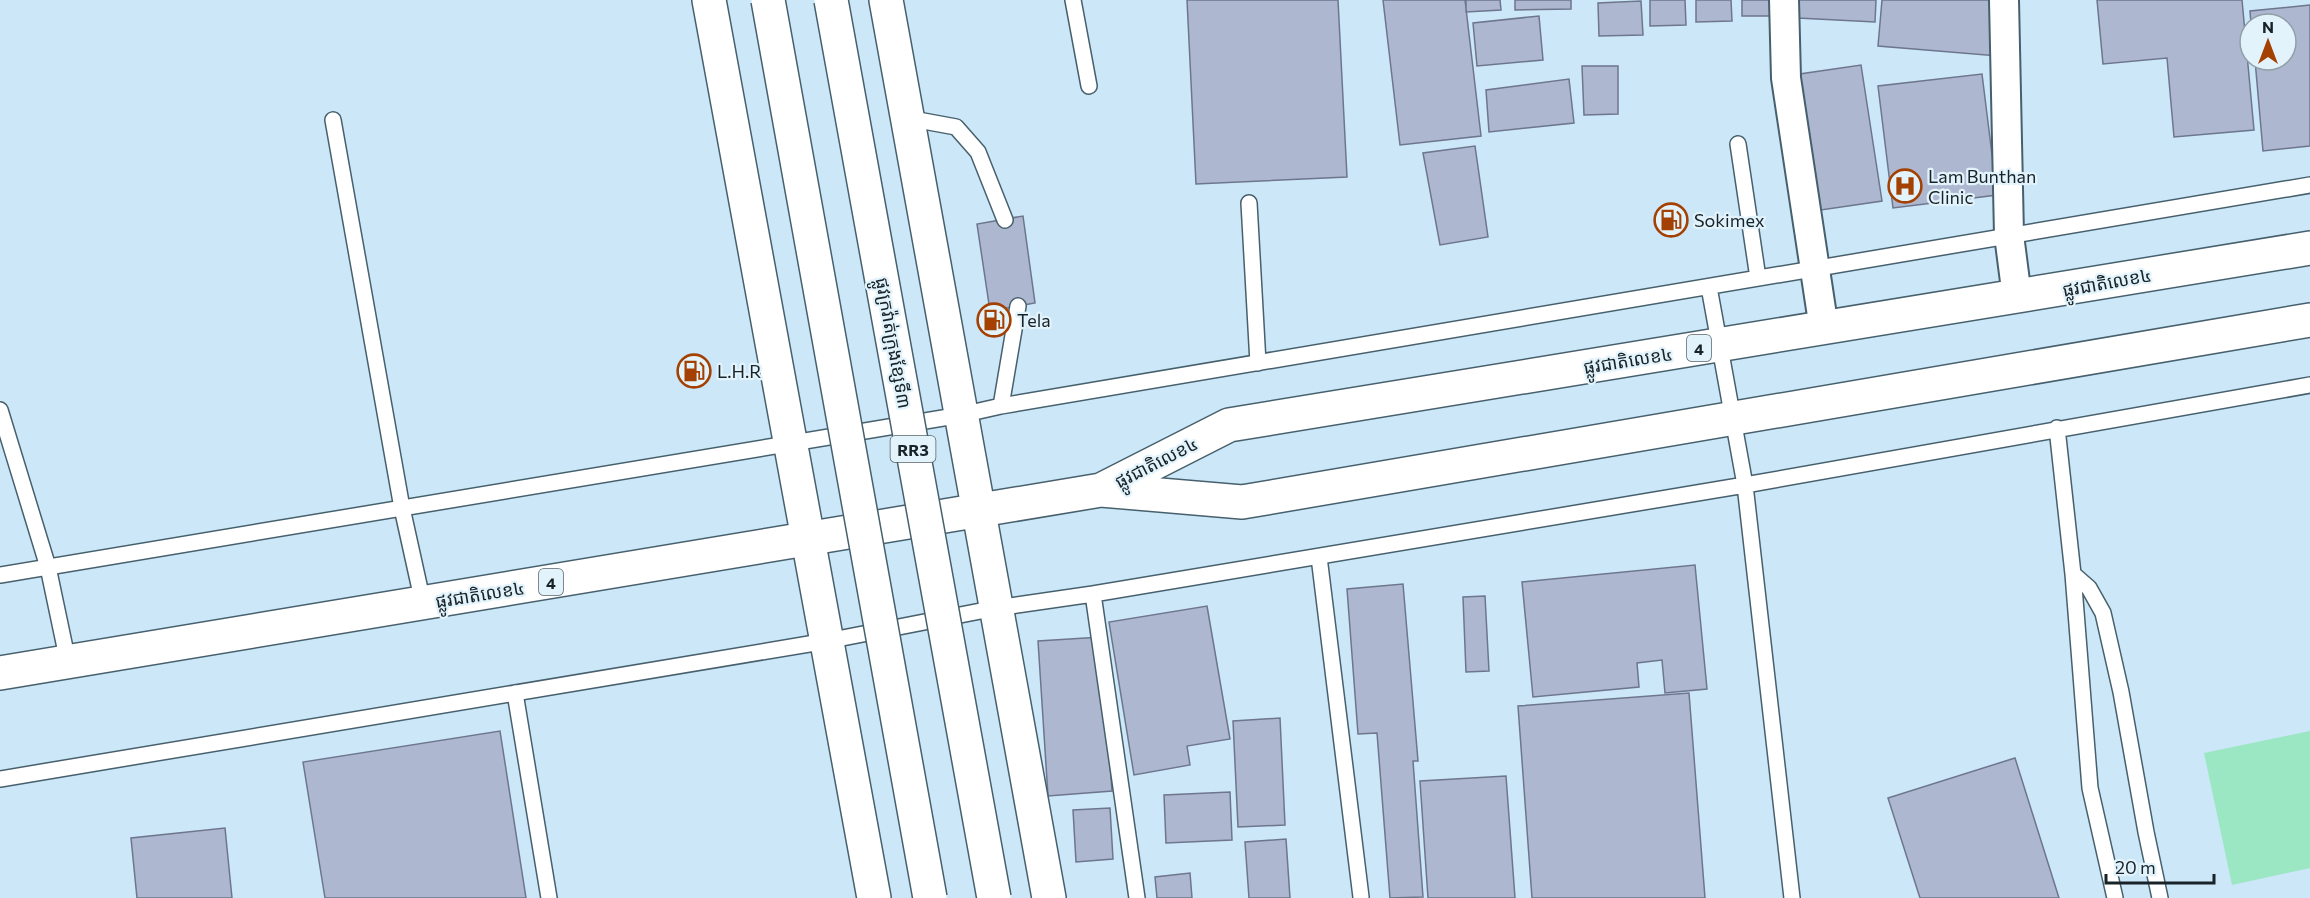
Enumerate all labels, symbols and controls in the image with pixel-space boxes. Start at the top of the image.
north arrow [2238,12,2298,72]
text: N [2262,17,2274,36]
place label: Lam Bunthan Clinic [1928,165,2036,208]
hospital icon: Lam Bunthan Clinic [1887,168,1923,204]
fuel station icon: Sokimex [1653,202,1689,238]
place label: Sokimex [1694,209,1765,231]
street label: ផ្លូវជាតិលេខ៤ [2061,263,2154,307]
street label: ផ្លូវក្រវ៉ាត់ក្រុងខ្សែទី៣ [865,276,916,411]
fuel station icon: Tela [976,302,1012,338]
place label: Tela [1017,309,1051,331]
road number: 4 [1687,335,1711,361]
street label: ផ្លូវជាតិលេខ៤ [1582,342,1675,384]
fuel station icon: L.H.R [676,353,712,389]
place label: L.H.R [717,360,761,382]
street label: ផ្លូវជាតិលេខ៤ [1111,432,1204,498]
road number: RR3 [890,436,936,462]
road number: 4 [539,569,563,595]
street label: ផ្លូវជាតិលេខ៤ [434,576,527,618]
scale bar [2106,847,2214,885]
text: 20 m [2115,856,2156,878]

